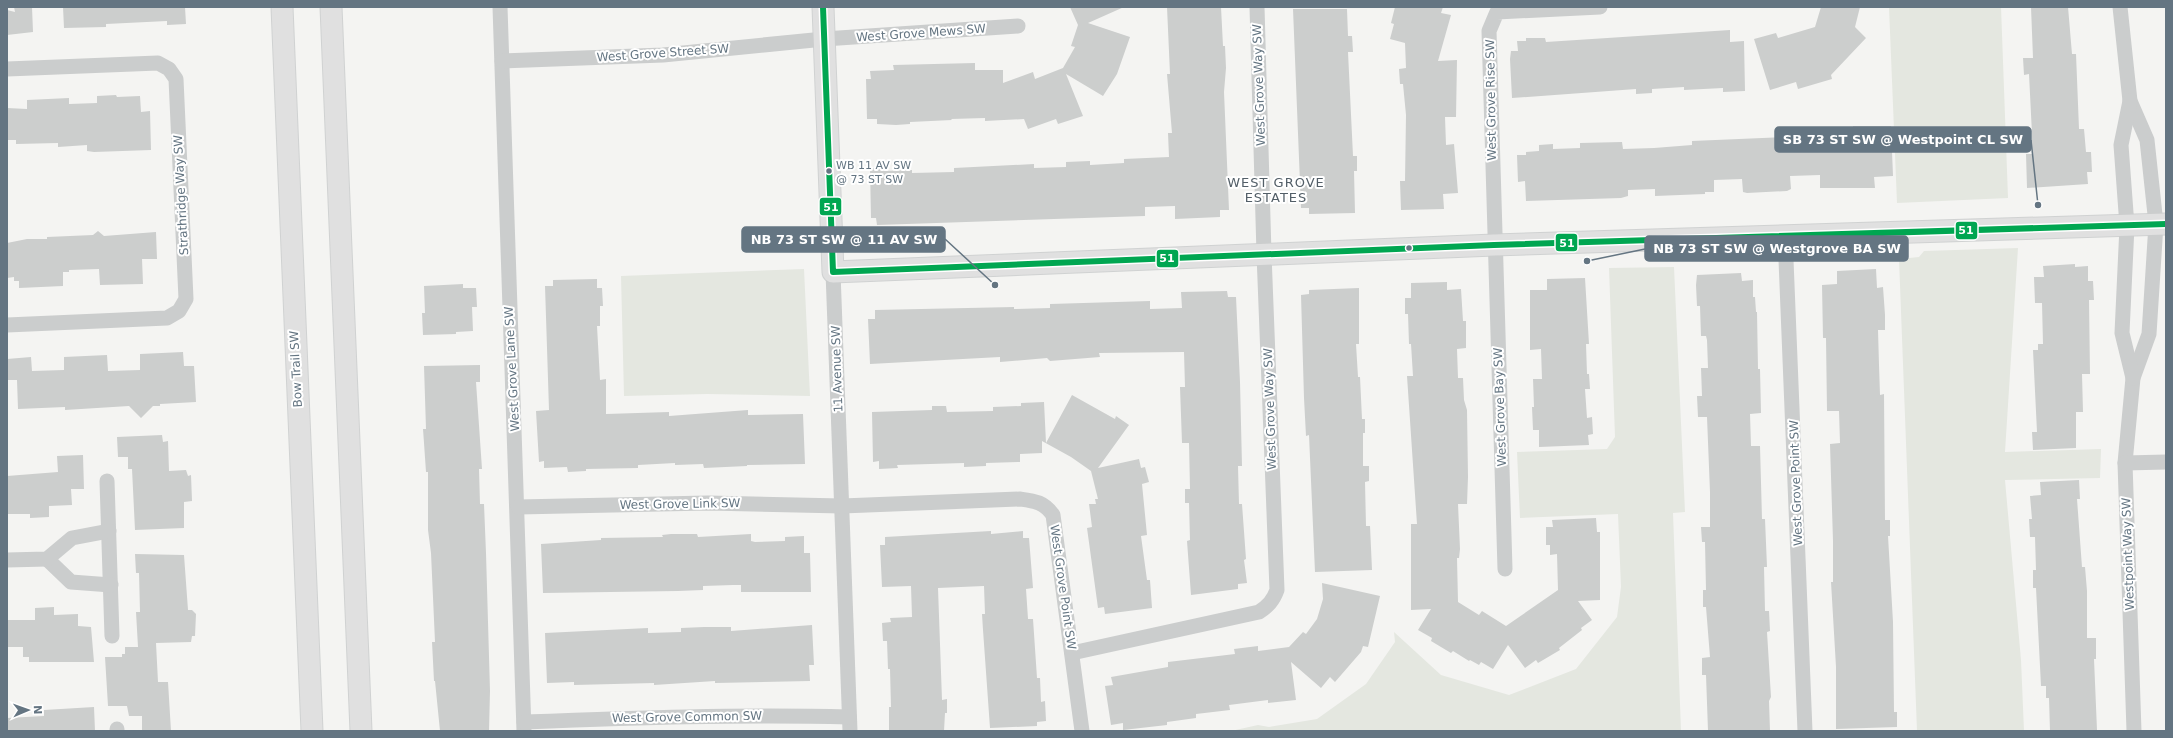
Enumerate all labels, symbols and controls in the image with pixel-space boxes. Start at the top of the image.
street label: West Grove Mews SW [856,21,986,45]
street label: West Grove Way SW [1250,24,1268,146]
street label: West Grove Rise SW [1483,39,1499,161]
street label: West Grove Street SW [596,41,730,65]
callout: SB 73 ST SW @ Westpoint CL SW [1775,127,2031,152]
text: SB 73 ST SW @ Westpoint CL SW [1783,132,2023,147]
street label: Strathridge Way SW [171,134,191,256]
place label: WB 11 AV SW @ 73 ST SW [836,159,911,186]
marker: WB 11 AV SW @ 73 ST SW [824,166,834,176]
district label: WEST GROVE ESTATES [1227,175,1325,205]
line badge: 51 [819,197,842,216]
text: 51 [823,201,839,214]
line badge: 51 [1955,221,1978,240]
text: 51 [1958,224,1974,237]
callout: NB 73 ST SW @ 11 AV SW [742,227,945,252]
text: NB 73 ST SW @ 11 AV SW [751,232,937,247]
line badge: 51 [1555,233,1578,252]
callout: NB 73 ST SW @ Westgrove BA SW [1645,236,1908,261]
text: 51 [1559,237,1575,250]
text: NB 73 ST SW @ Westgrove BA SW [1653,241,1901,256]
unlabelled marker [1404,243,1414,253]
line badge: 51 [1156,249,1179,268]
text: 51 [1159,252,1175,265]
street label: West Grove Lane SW [502,306,522,432]
street label: 11 Avenue SW [828,325,846,413]
street label: Bow Trail SW [287,330,305,408]
street label: West Grove Bay SW [1491,347,1509,467]
street label: West Grove Way SW [1261,348,1279,470]
street label: West Grove Point SW [1787,420,1805,546]
street label: West Grove Link SW [619,496,741,512]
street label: Westpoint Way SW [2119,497,2137,611]
street label: West Grove Point SW [1047,524,1079,650]
north arrow [8,690,48,730]
text: N [31,705,44,715]
street label: West Grove Common SW [612,709,762,725]

